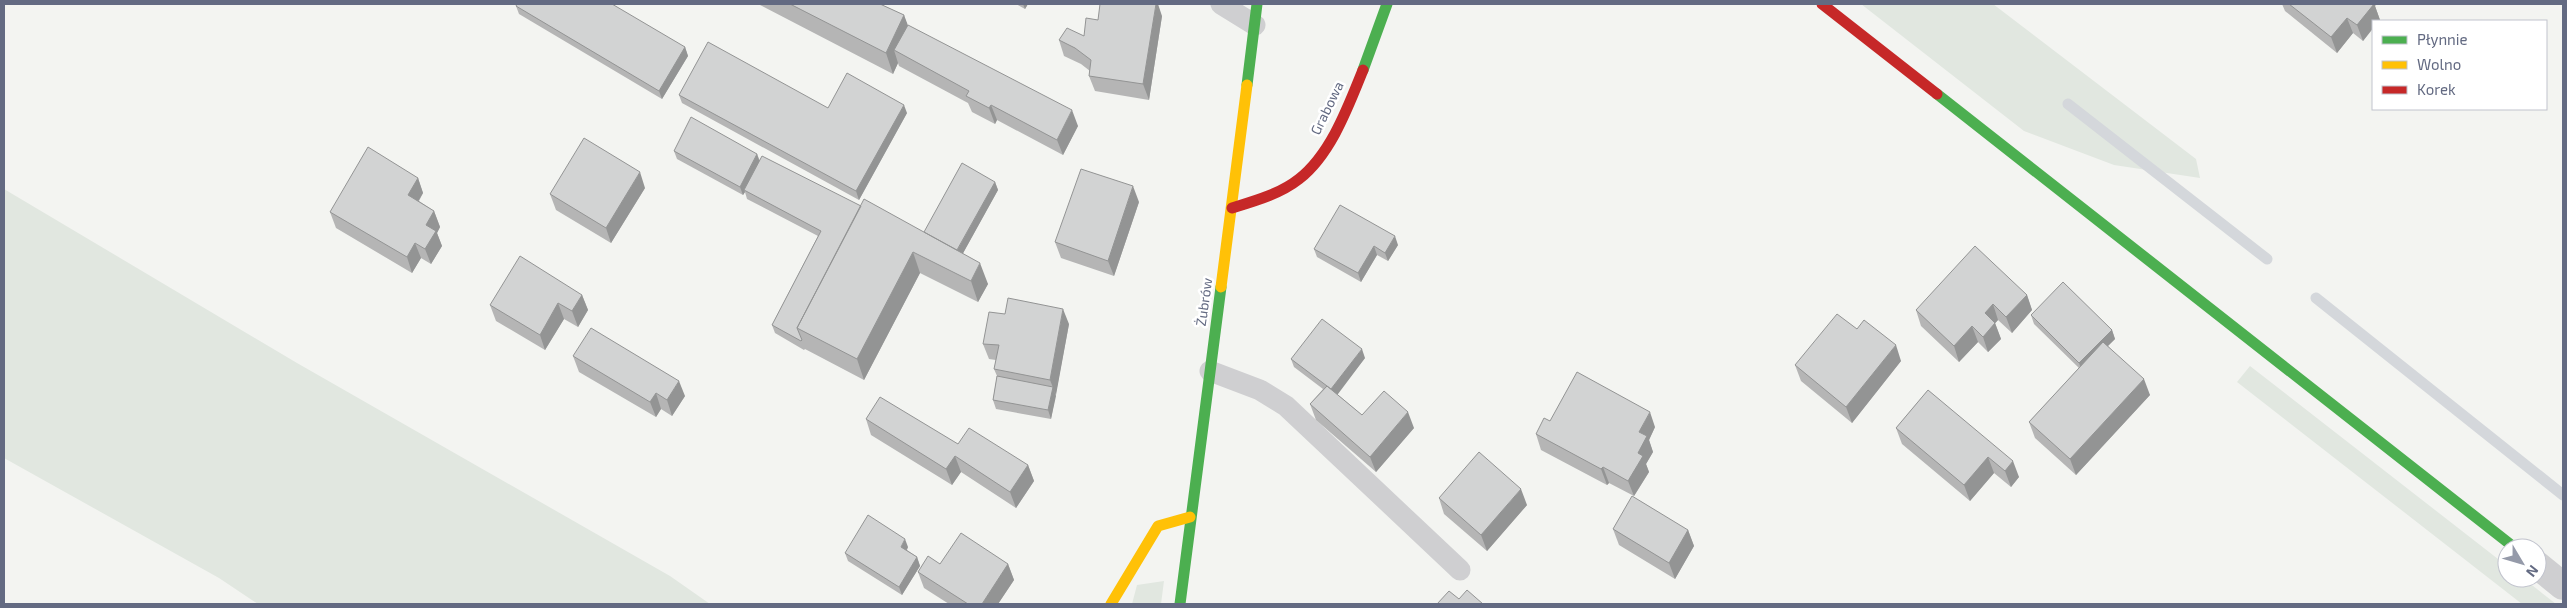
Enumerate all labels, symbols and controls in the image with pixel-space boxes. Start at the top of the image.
legend [2372,20,2547,110]
text: Płynnie [2417,30,2468,48]
text: Wolno [2417,55,2461,73]
street label: Grabowa [1306,78,1347,137]
text: Korek [2417,80,2456,98]
street label: Żubrów [1192,276,1215,327]
north arrow [2497,538,2547,588]
text: N [2523,562,2542,581]

